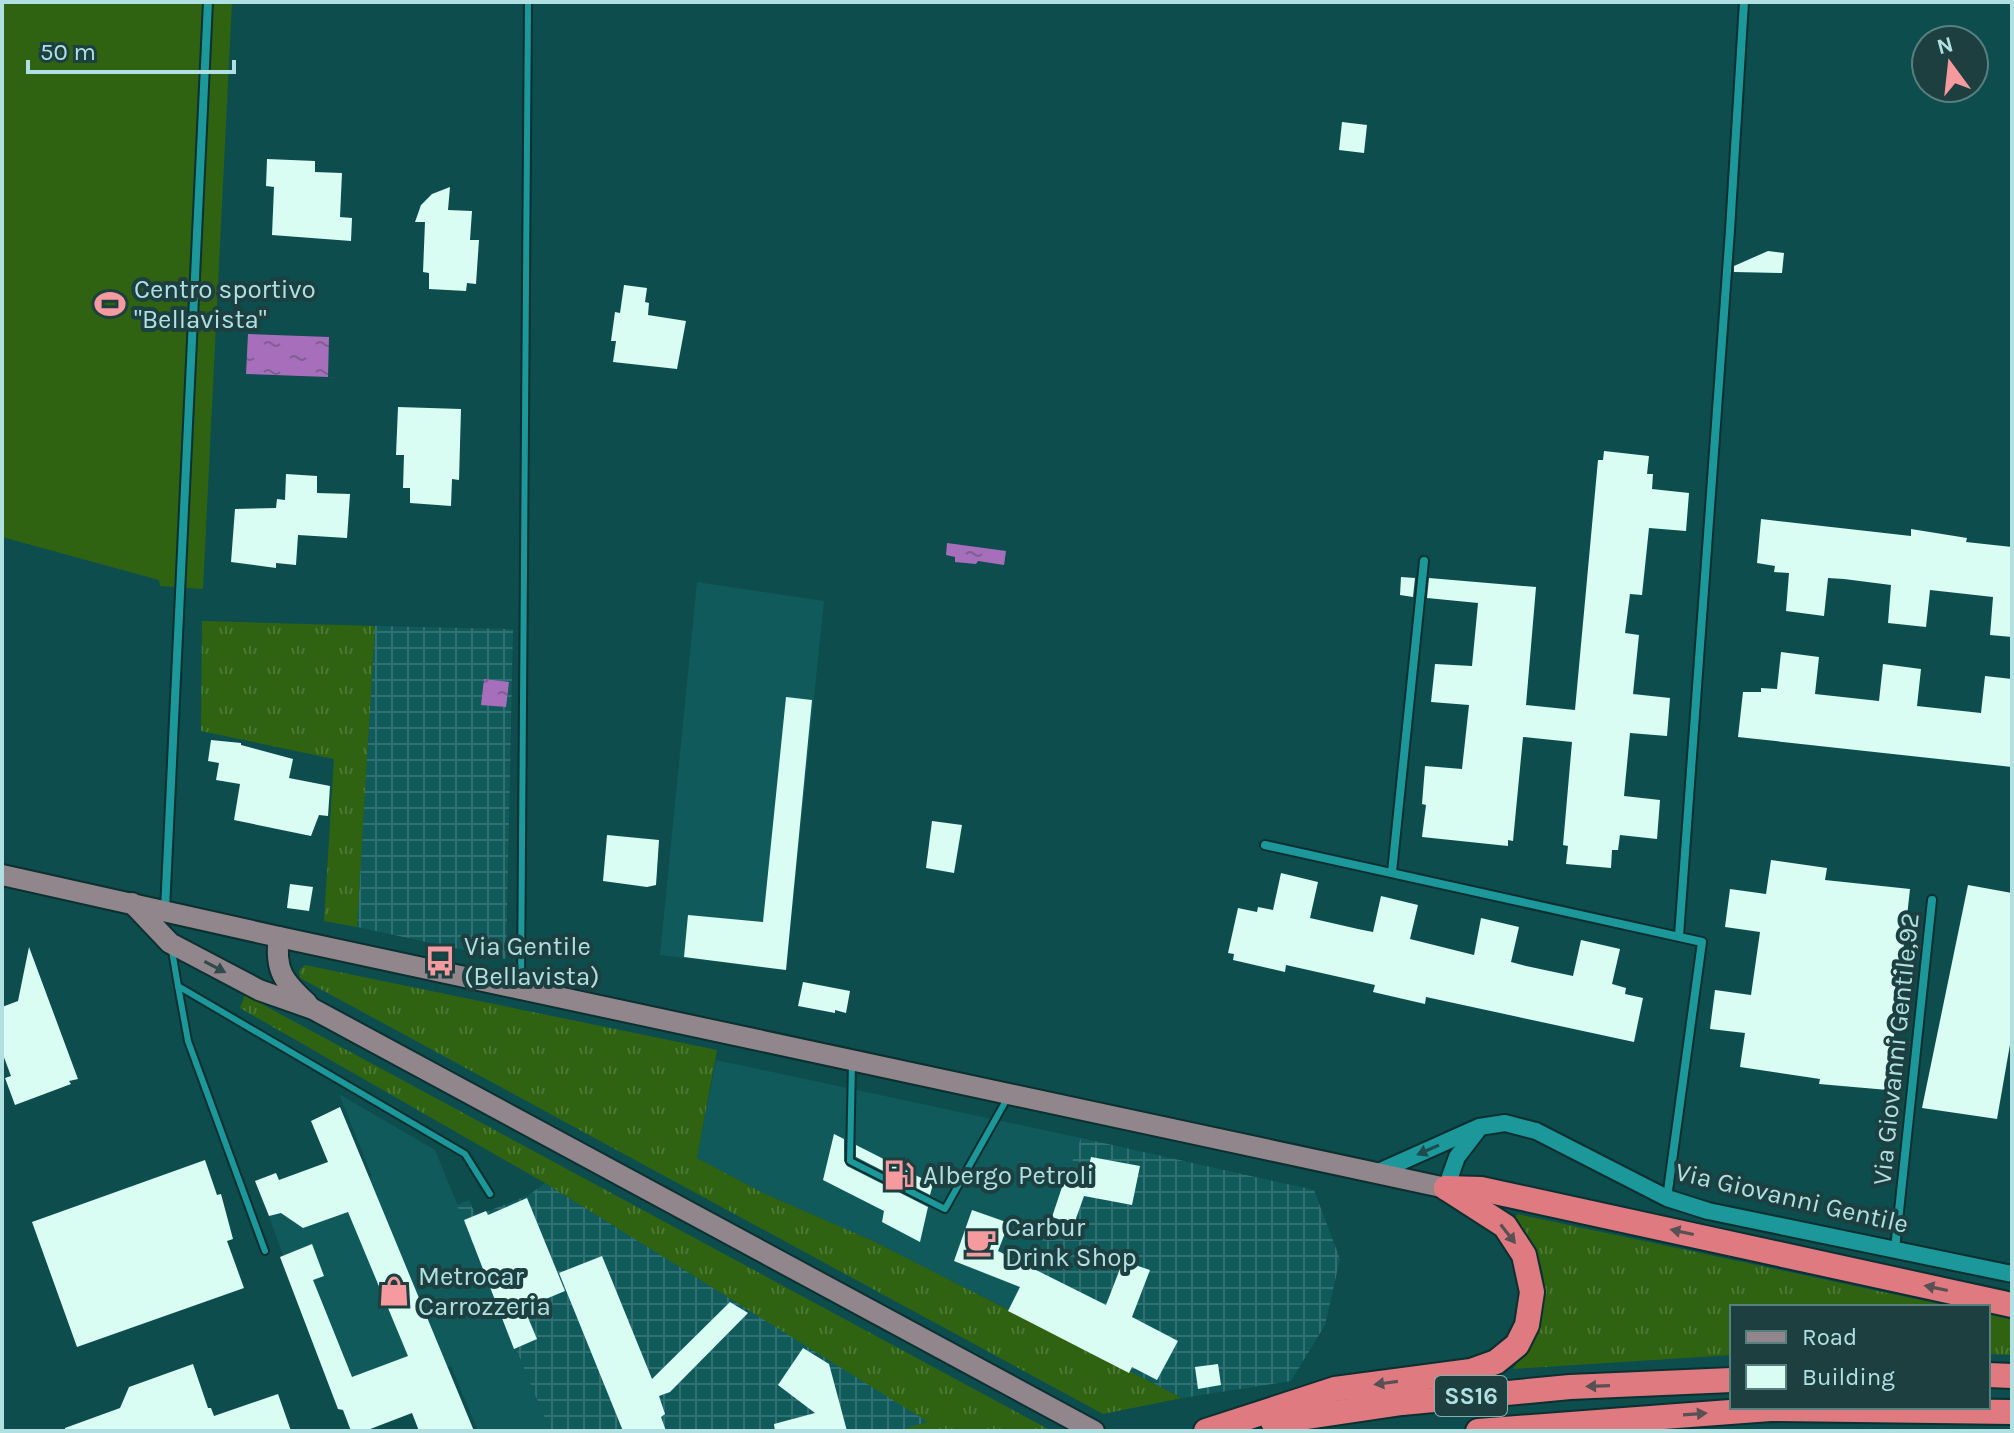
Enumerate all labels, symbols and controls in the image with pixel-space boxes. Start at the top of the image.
scale bar [28,24,234,74]
north arrow [1910,24,1990,104]
text: N [1934,31,1956,60]
text: 50 m [40,38,96,66]
place label: Centro sportivo "Bellavista" [134,274,316,335]
sports icon: Centro sportivo "Bellavista" [93,287,127,321]
street label: Via Giovanni Gentile,92 [1866,911,1926,1187]
place label: Via Gentile (Bellavista) [464,931,599,992]
bus stop icon: Via Gentile (Bellavista) [423,944,457,978]
one-way arrow [204,960,227,973]
one-way arrow [1416,1144,1439,1157]
street label: Via Giovanni Gentile [1672,1156,1912,1240]
fuel station icon: Albergo Petroli [882,1158,916,1192]
place label: Albergo Petroli [923,1160,1094,1191]
place label: Carbur Drink Shop [1005,1212,1137,1273]
one-way arrow [1500,1223,1517,1244]
cafe icon: Carbur Drink Shop [964,1225,998,1259]
one-way arrow [1669,1226,1694,1238]
place label: Metrocar Carrozzeria [418,1261,551,1322]
shop icon: Metrocar Carrozzeria [377,1274,411,1308]
one-way arrow [1923,1281,1948,1294]
legend [1730,1305,1990,1409]
text: Road [1802,1323,1857,1351]
text: Building [1802,1363,1895,1391]
road number: SS16 [1435,1376,1507,1416]
one-way arrow [1373,1377,1398,1390]
one-way arrow [1585,1379,1610,1392]
one-way arrow [1683,1407,1708,1420]

